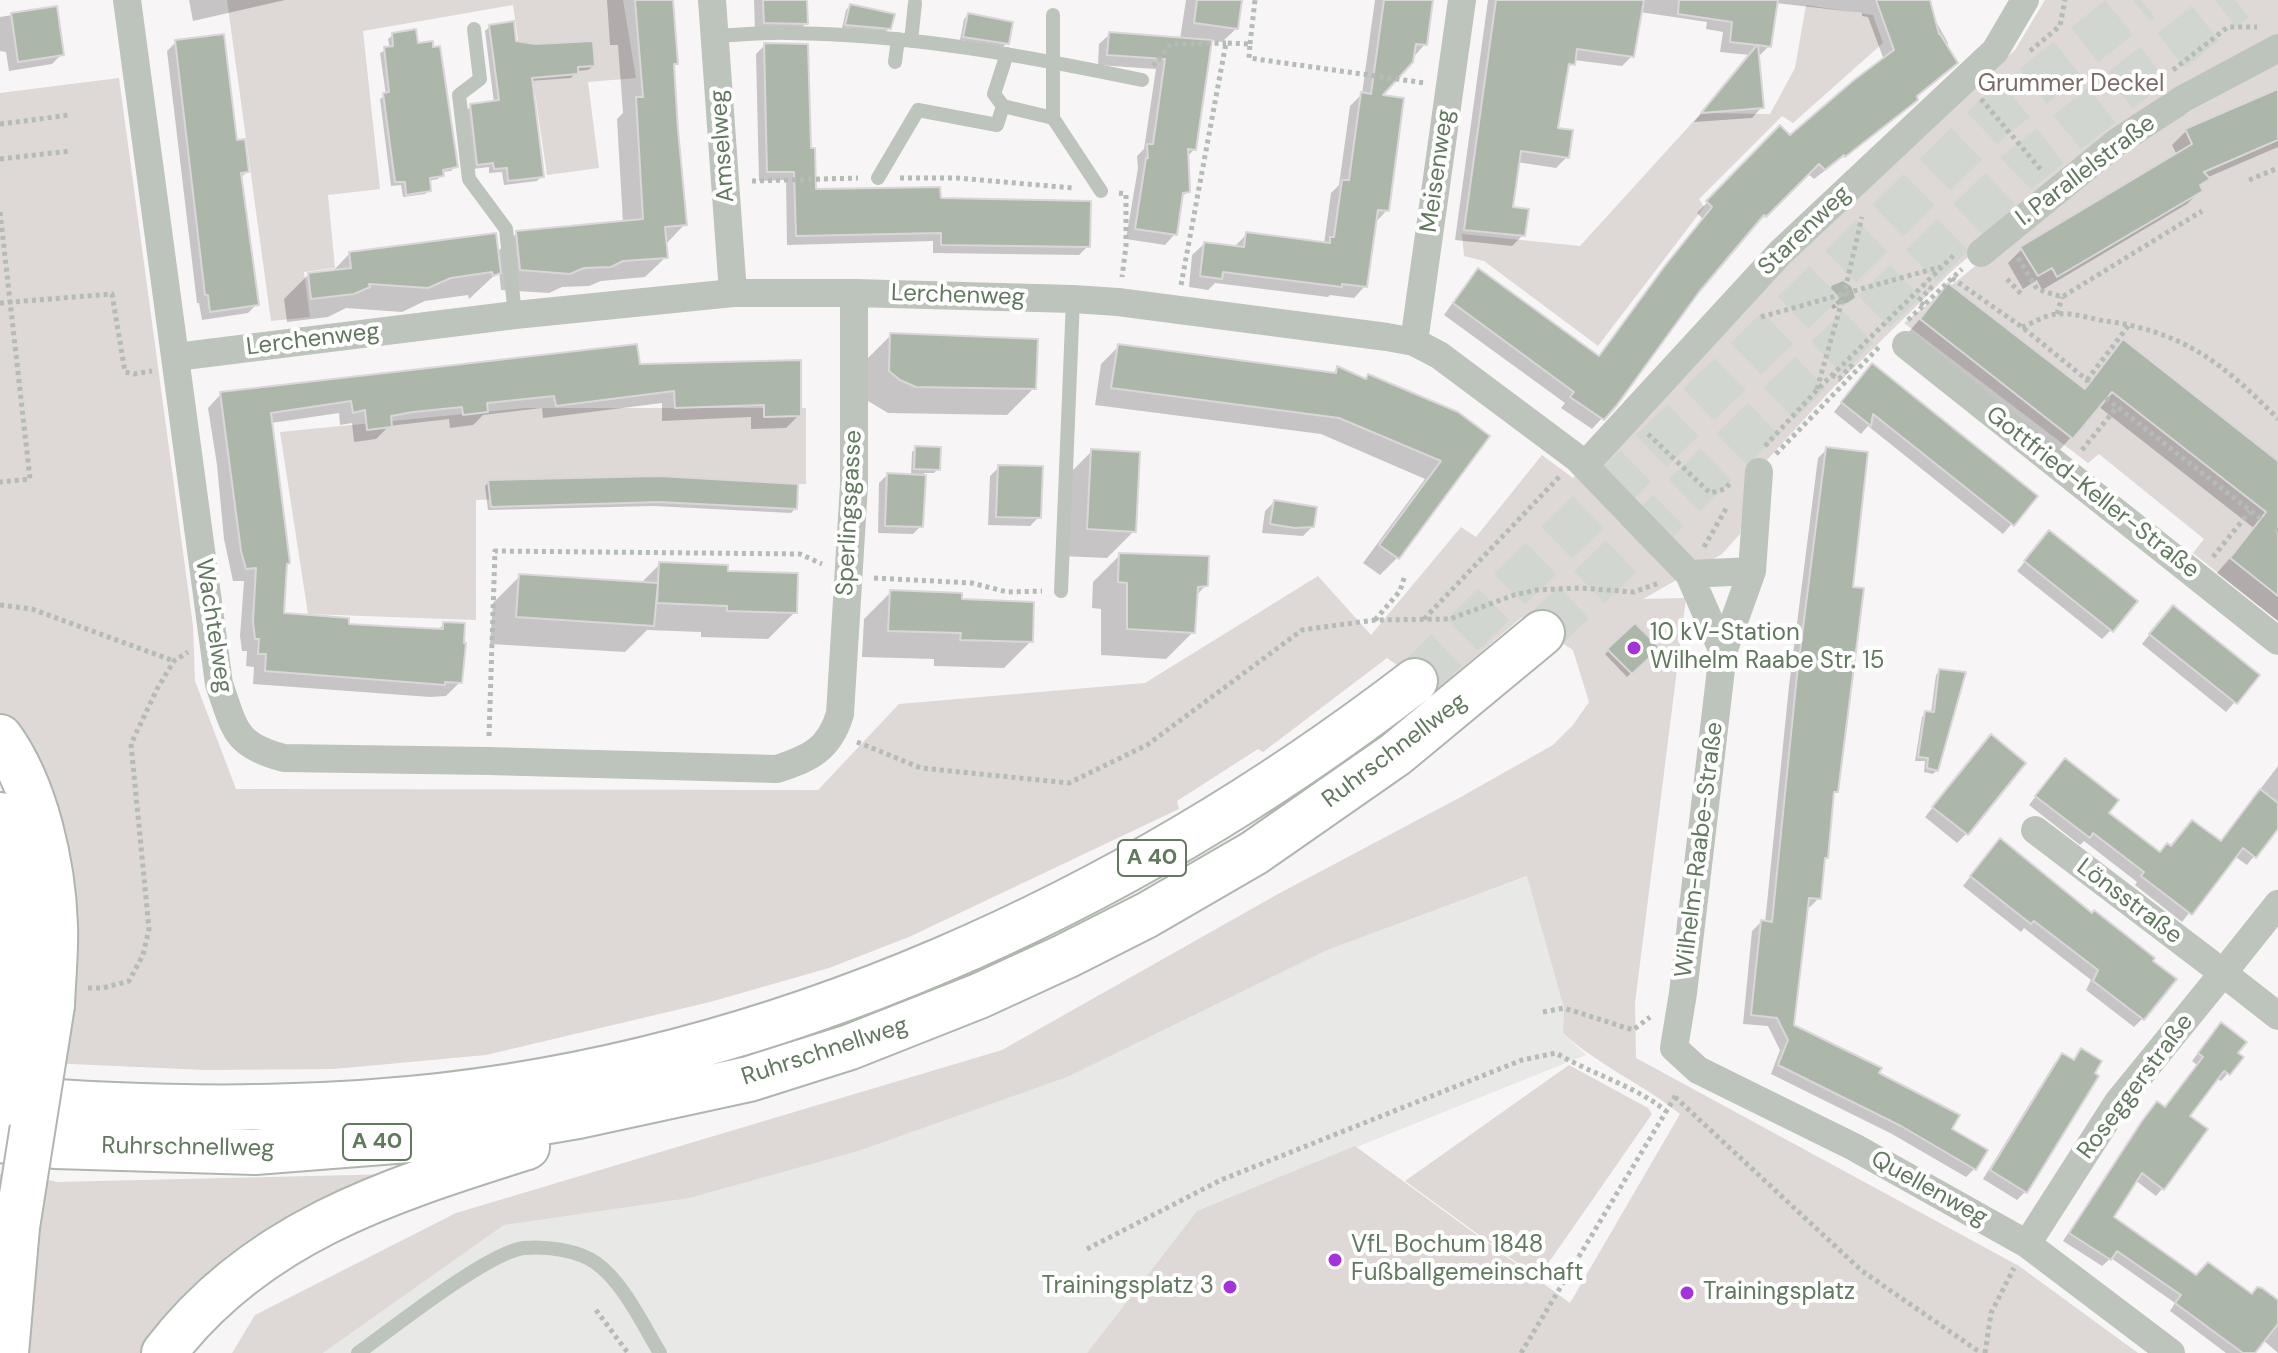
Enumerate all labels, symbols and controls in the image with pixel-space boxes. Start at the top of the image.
park label: Grummer Deckel [1978,71,2164,99]
street label: Amselweg [705,89,741,203]
street label: Meisenweg [1415,108,1461,234]
street label: I. Parallelstraße [2011,109,2161,233]
street label: Starenweg [1753,180,1857,282]
street label: Lerchenweg [891,279,1025,313]
street label: Lerchenweg [245,318,381,362]
street label: Gottfried-Keller-Straße [1980,401,2204,585]
street label: Sperlingsgasse [831,429,869,597]
street label: Wachtelweg [188,557,238,695]
place label: 10 kV-Station Wilhelm Raabe Str. 15 [1650,620,1884,676]
marker: 10 kV-Station Wilhelm Raabe Str. 15 [1625,639,1643,657]
street label: Ruhrschnellweg [1317,687,1473,815]
street label: Wilhelm-Raabe-Straße [1670,720,1730,980]
road number: A 40 [1118,840,1186,876]
street label: Lönsstraße [2071,853,2187,951]
street label: Roseggerstraße [2072,1009,2200,1165]
street label: Ruhrschnellweg [738,1012,912,1092]
road number: A 40 [343,1124,411,1160]
street label: Ruhrschnellweg [101,1132,275,1164]
street label: Quellenweg [1866,1145,1992,1233]
place label: VfL Bochum 1848 Fußballgemeinschaft [1351,1232,1583,1288]
marker: VfL Bochum 1848 Fußballgemeinschaft [1326,1251,1344,1269]
place label: Trainingsplatz 3 [1041,1273,1214,1301]
marker: Trainingsplatz 3 [1221,1278,1239,1296]
place label: Trainingsplatz [1703,1279,1855,1307]
marker: Trainingsplatz [1678,1284,1696,1302]

